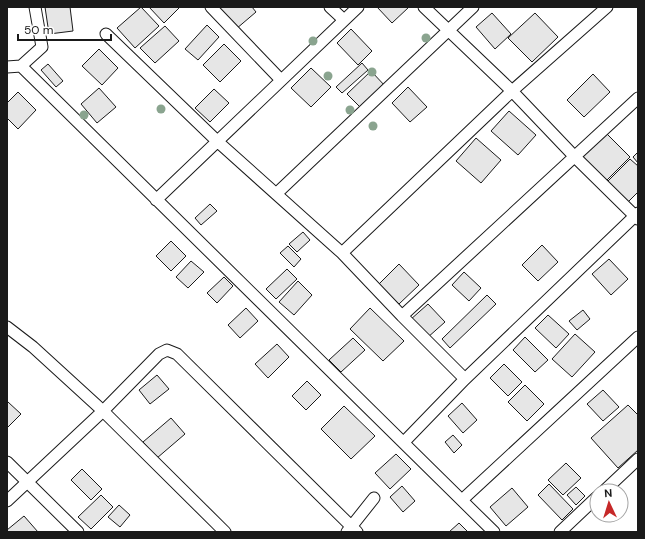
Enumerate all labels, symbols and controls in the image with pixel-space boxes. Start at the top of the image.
scale bar [18,16,111,42]
text: 50 m [24,22,53,38]
north arrow [589,483,629,523]
text: N [604,486,613,500]

